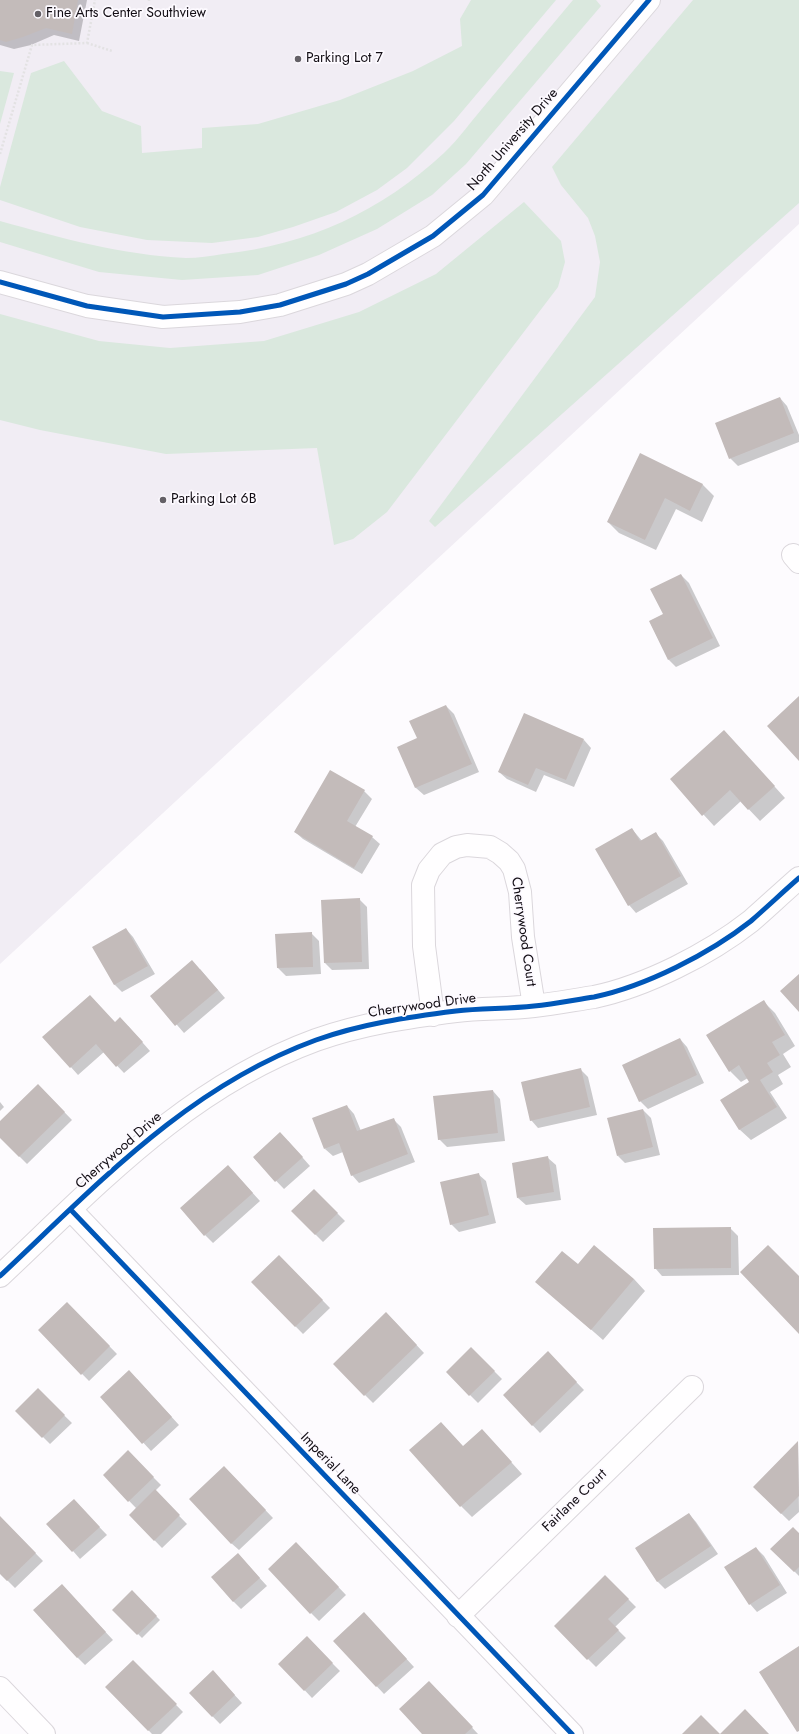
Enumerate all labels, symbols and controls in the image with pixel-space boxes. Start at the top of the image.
place label: Fine Arts Center Southview [46,6,206,22]
marker: Fine Arts Center Southview [33,9,43,19]
place label: Parking Lot 7 [306,51,383,67]
marker: Parking Lot 7 [293,54,303,64]
street label: North University Drive [464,85,562,195]
place label: Parking Lot 6B [171,492,256,508]
marker: Parking Lot 6B [158,495,168,505]
street label: Cherrywood Court [507,876,539,988]
street label: Cherrywood Drive [367,990,477,1022]
street label: Cherrywood Drive [72,1109,166,1193]
street label: Imperial Lane [296,1429,364,1499]
street label: Fairlane Court [539,1466,611,1536]

